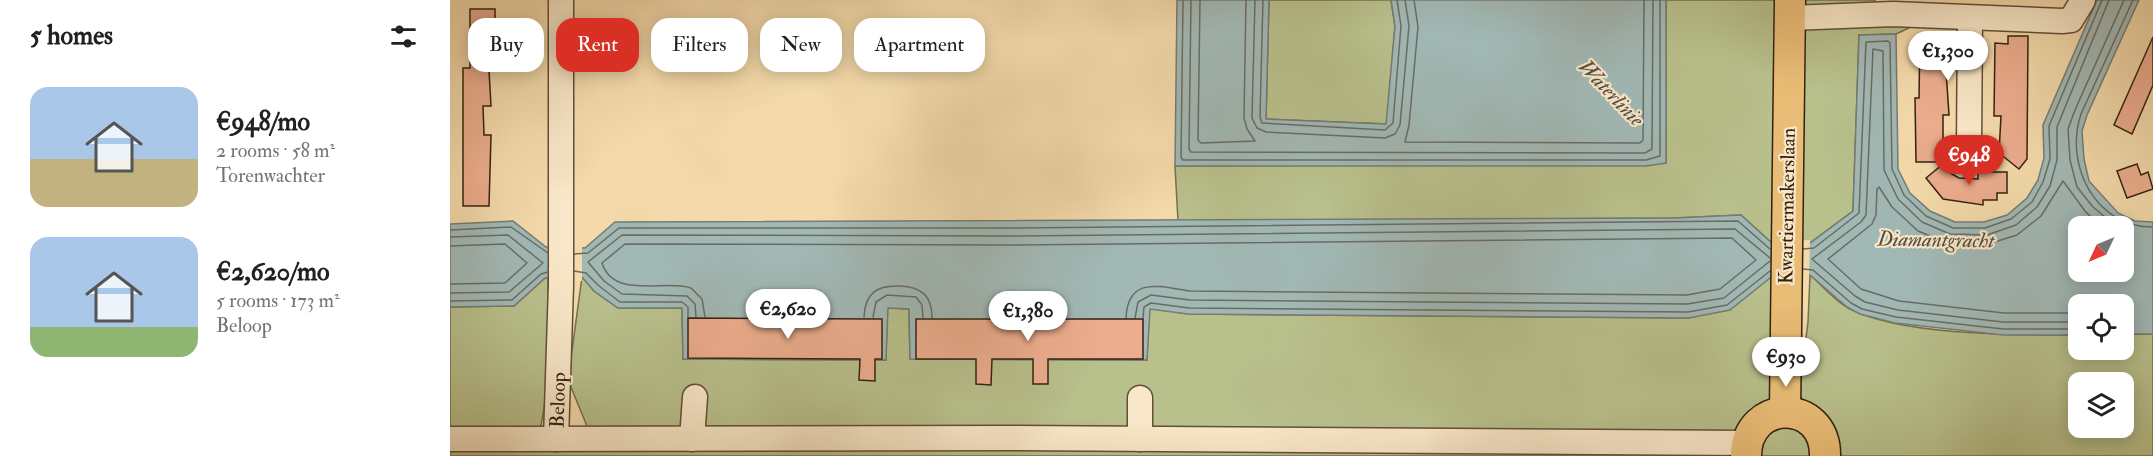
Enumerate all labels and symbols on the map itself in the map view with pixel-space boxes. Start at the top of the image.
pin: €1,300 [1899,31,1997,82]
water label: Waterlinie [1572,54,1650,133]
street label: Kwartiermakerslaan [1773,128,1801,284]
pin: €948 [1933,135,2005,186]
north arrow [2068,216,2134,282]
water label: Diamantgracht [1876,225,1996,255]
pin: €2,620 [739,289,837,340]
pin: €1,380 [979,291,1077,342]
pin: €930 [1750,337,1822,388]
street label: Beloop [545,372,572,428]

